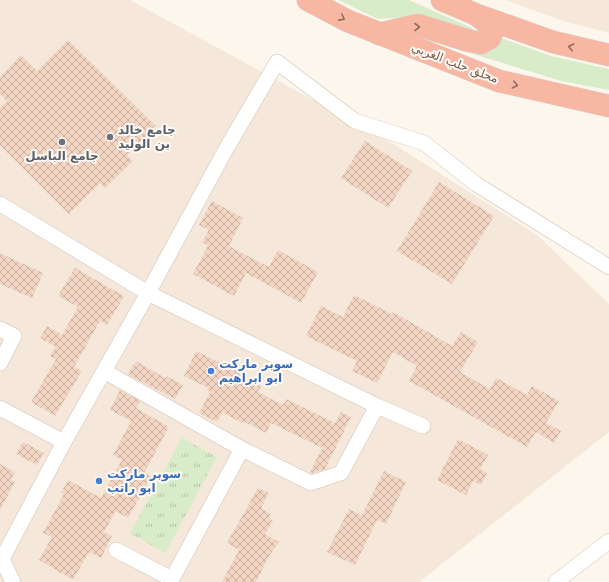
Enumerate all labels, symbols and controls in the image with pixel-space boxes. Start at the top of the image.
one-way arrow [338,14,345,21]
one-way arrow [414,22,420,31]
street label: محلق حلب الغربي [409,40,500,87]
one-way arrow [568,43,574,51]
one-way arrow [512,80,519,88]
place label: جامع خالد بن الوليد [118,123,176,152]
marker: جامع خالد بن الوليد [105,132,115,142]
marker: جامع الباسل [57,137,67,147]
place label: جامع الباسل [25,149,99,163]
place label: سوبر ماركت ابو ابراهيم [219,357,293,386]
marker: سوبر ماركت ابو ابراهيم [206,366,216,376]
place label: سوبر ماركت ابو راتب [107,467,181,496]
marker: سوبر ماركت ابو راتب [94,476,104,486]

